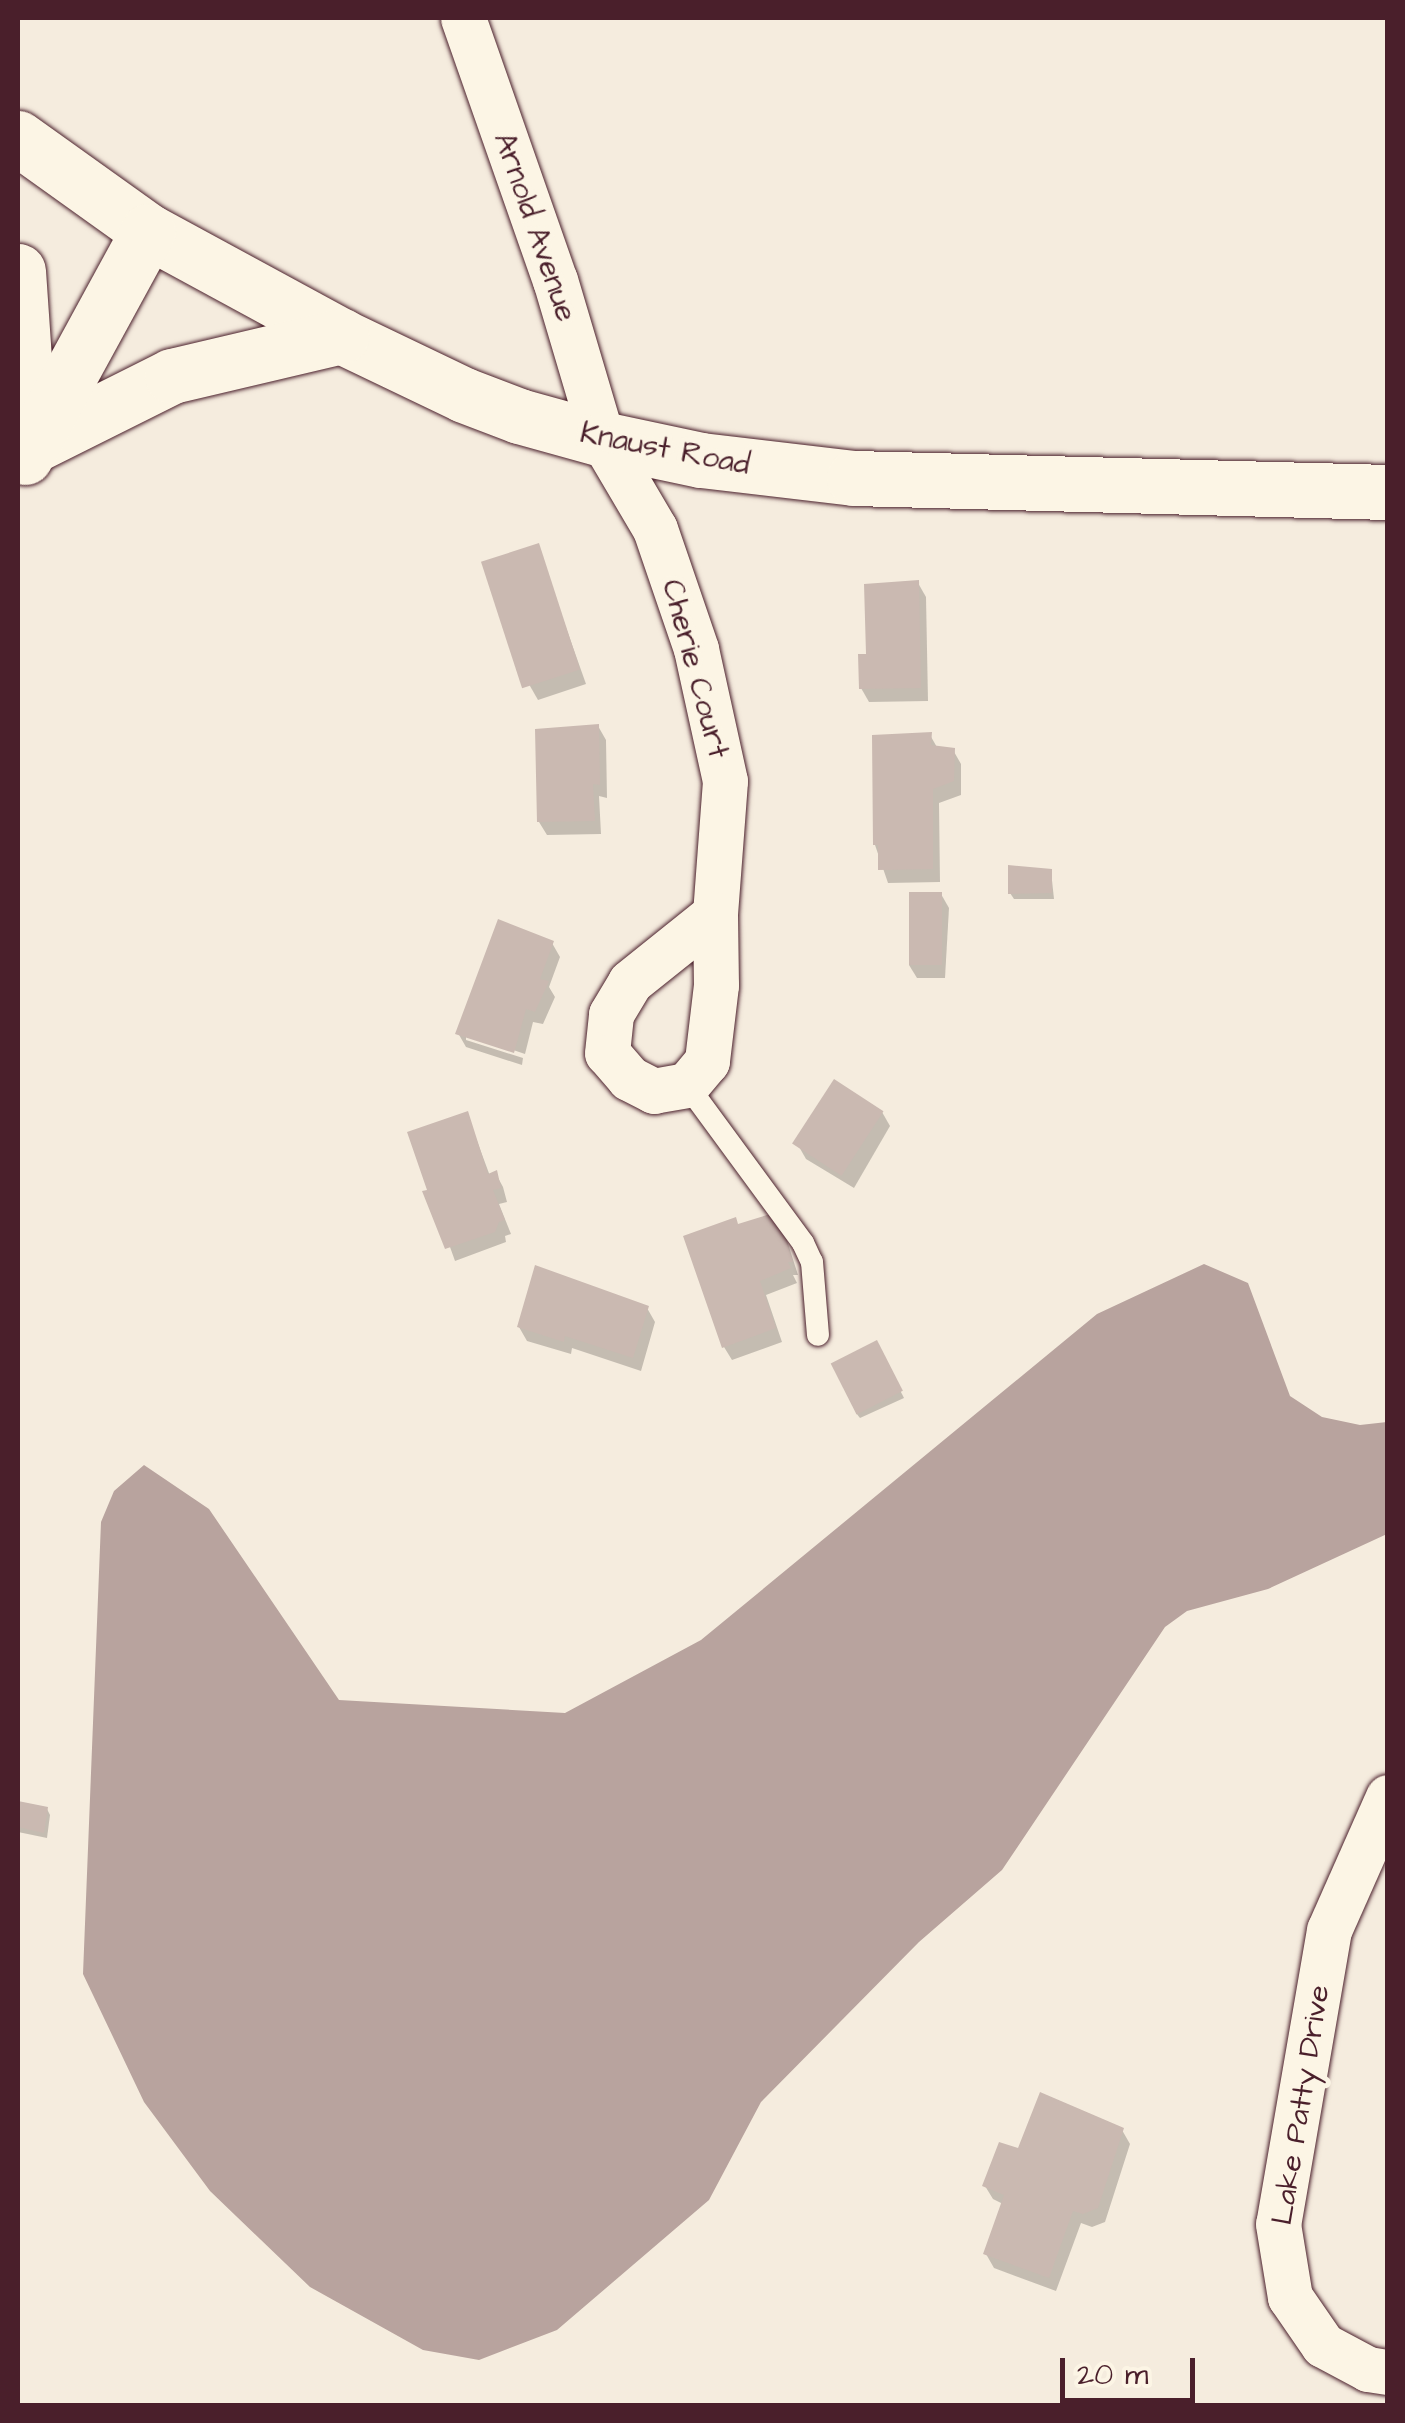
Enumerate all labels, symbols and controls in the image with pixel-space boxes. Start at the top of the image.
street label: Arnold Avenue [486,128,584,326]
street label: Knaust Road [577,415,753,483]
street label: Cherie Court [654,576,736,762]
street label: Lake Patty Drive [1264,1983,1338,2227]
scale bar [1065,2338,1200,2400]
text: 20 m [1077,2354,1148,2396]

